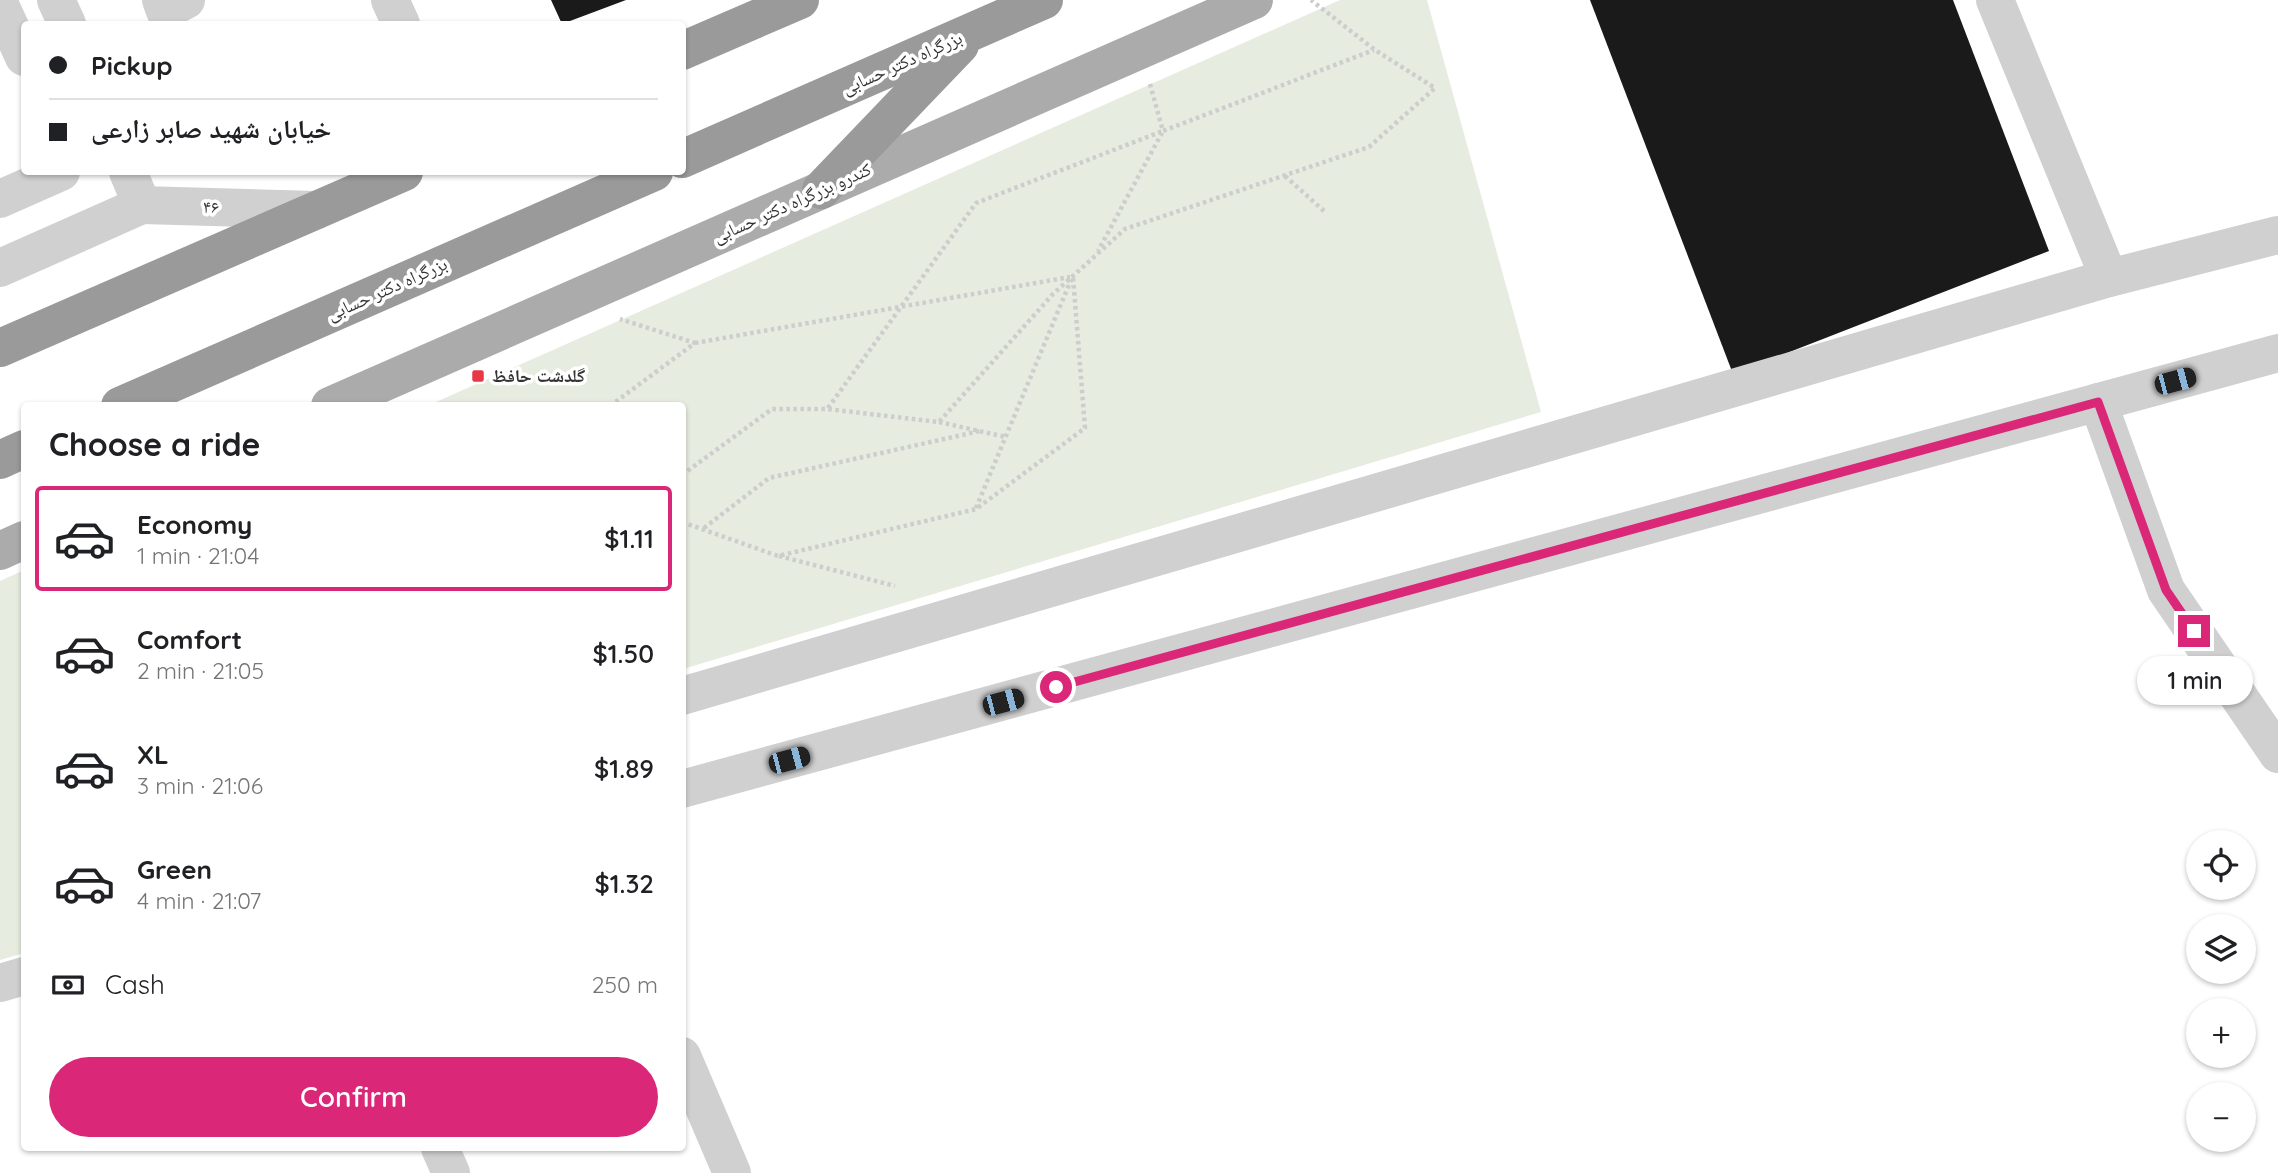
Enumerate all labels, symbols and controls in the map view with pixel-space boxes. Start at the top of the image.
street label: بزرگراه دکتر حسابی [838,26,966,99]
text: Pickup [91,49,173,82]
text: خیابان شهید صابر زارعی [91,112,331,145]
street label: کندرو بزرگراه دکتر حسابی [709,157,875,248]
street label: ۴۶ [203,195,219,218]
street label: بزرگراه دکتر حسابی [323,252,451,325]
place label: گلدشت حافظ [492,364,585,387]
car [2152,365,2199,397]
marker: گلدشت حافظ [470,368,486,384]
text: Choose a ride [49,424,261,464]
icon: car [53,507,116,570]
text: Economy [137,508,252,541]
text: $1.11 [604,522,654,555]
text: 1 min · 21:04 [137,541,259,570]
route end [2178,615,2210,647]
icon: car [53,622,116,685]
text: Comfort [137,623,242,656]
text: $1.50 [592,637,654,670]
text: 2 min · 21:05 [137,656,264,685]
callout: 1 min [2136,656,2252,704]
text: 1 min [2167,666,2223,695]
route start [1040,671,1072,703]
car [980,686,1027,718]
icon: car [53,737,116,800]
text: XL [137,738,169,771]
car [766,744,813,776]
text: $1.89 [594,752,654,785]
text: 3 min · 21:06 [137,771,263,800]
map controls [2186,830,2256,1152]
button: locate [2186,830,2256,900]
icon: car [53,852,116,915]
text: Green [137,853,212,886]
text: $1.32 [594,867,654,900]
text: 4 min · 21:07 [137,886,261,915]
button: layers [2186,914,2256,984]
icon: cash [49,966,87,1004]
text: Cash [105,968,165,1001]
text: 250 m [592,970,658,999]
button: + [2186,998,2256,1068]
button: Confirm [49,1057,658,1137]
button: − [2186,1082,2256,1152]

